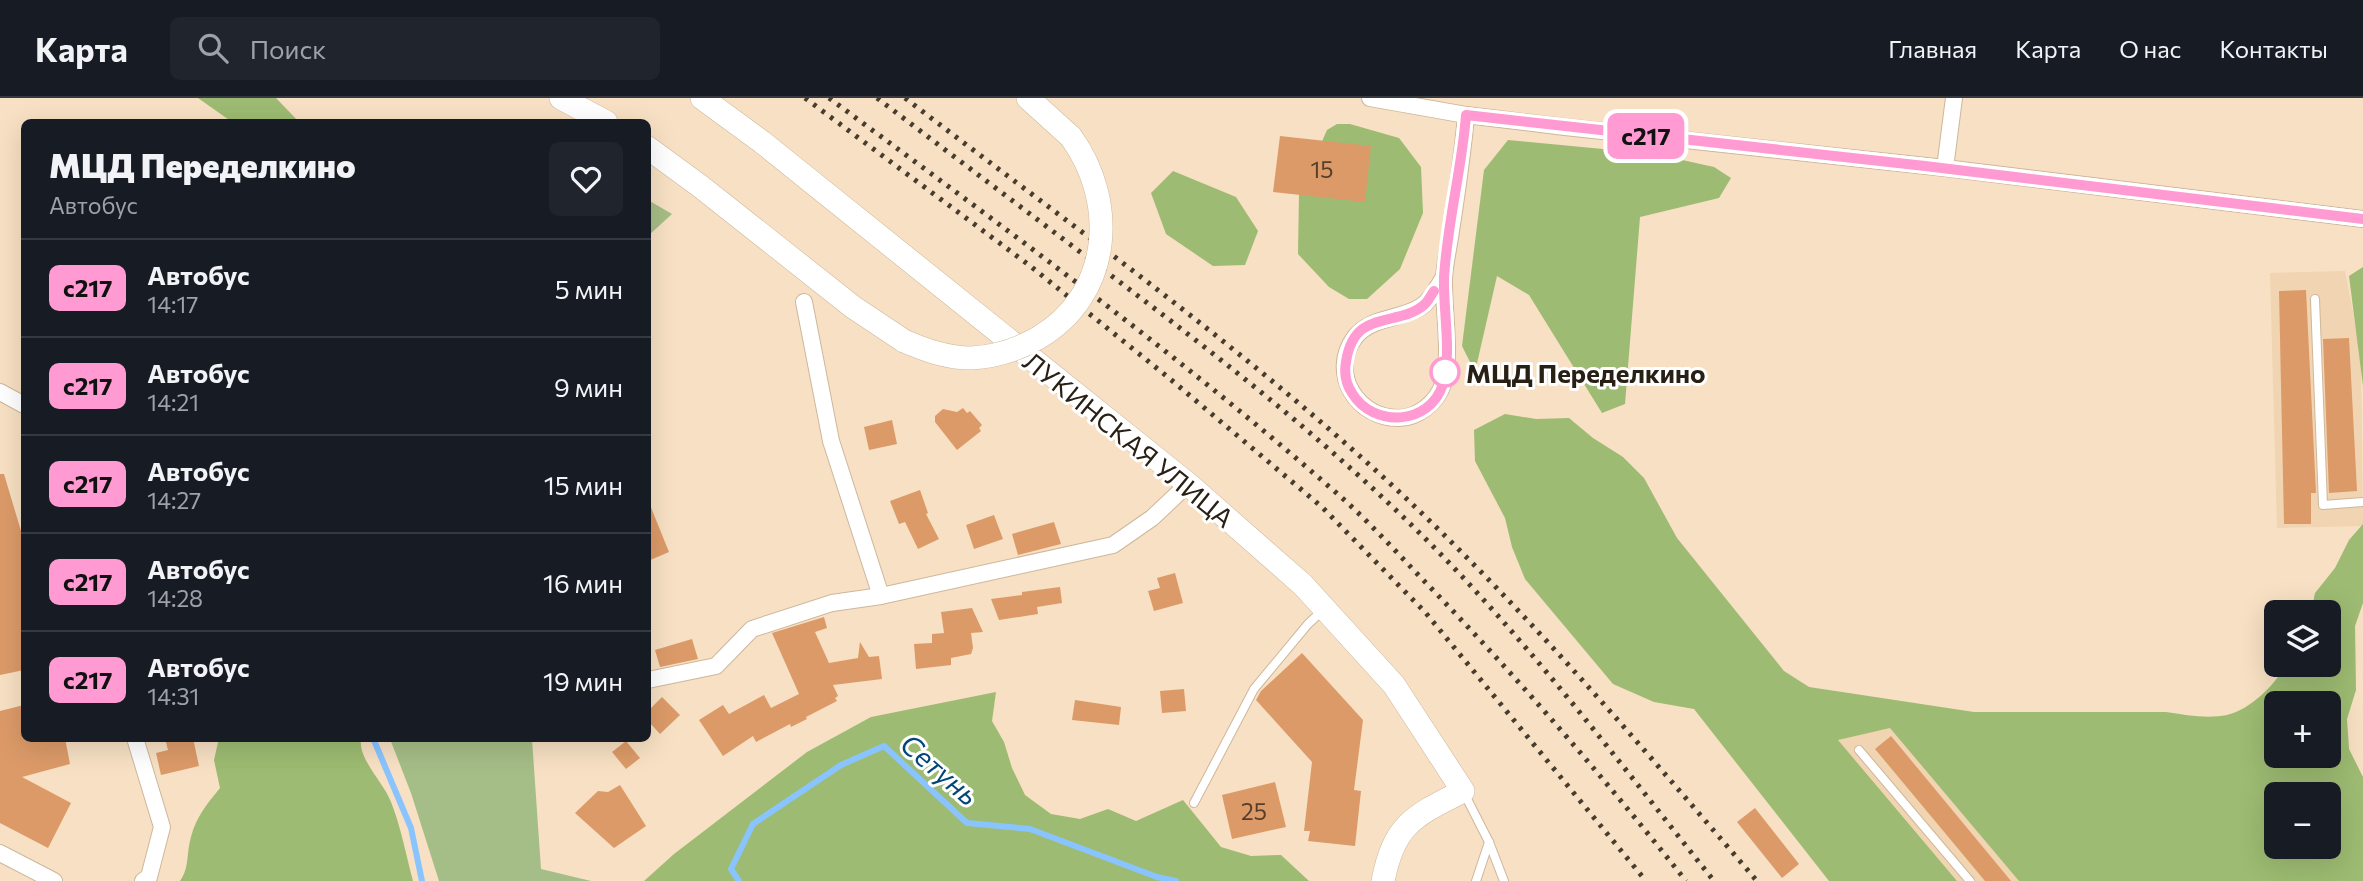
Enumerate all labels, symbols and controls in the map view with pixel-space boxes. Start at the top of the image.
search box [170,17,660,80]
text: Карта [35,28,128,69]
icon: search [194,29,232,67]
text: Поиск [250,33,326,64]
text: Главная [1888,34,1977,63]
text: Карта [2015,34,2081,63]
text: О нас [2119,34,2181,63]
text: Контакты [2219,34,2328,63]
line badge: с217 [1597,113,1695,159]
text: с217 [1621,121,1671,150]
button: heart [549,142,623,216]
text: МЦД Переделкино [49,144,356,185]
house number: 15 [1310,155,1334,183]
text: Автобус [49,191,138,219]
text: Автобус [147,259,250,290]
text: с217 [63,273,112,302]
text: 5 мин [555,273,623,304]
text: 14:17 [147,290,198,318]
street label: ЛУКИНСКАЯ УЛИЦА [1018,345,1240,533]
text: Автобус [147,357,250,388]
marker: МЦД Переделкино [1430,357,1460,387]
place label: МЦД Переделкино [1466,357,1706,388]
text: с217 [63,371,112,400]
text: 9 мин [554,371,623,402]
text: 14:21 [147,388,199,416]
text: Автобус [147,455,250,486]
text: с217 [63,469,112,498]
text: 15 мин [544,469,623,500]
text: 14:27 [147,486,201,514]
text: Автобус [147,553,250,584]
text: с217 [63,567,112,596]
text: 16 мин [543,567,623,598]
text: 14:28 [147,584,203,612]
map controls [2264,600,2341,859]
button: layers [2264,600,2341,677]
text: Автобус [147,651,250,682]
text: с217 [63,665,112,694]
text: 19 мин [543,665,623,696]
text: 14:31 [147,682,199,710]
button: + [2264,691,2341,768]
water label: Сетунь [894,726,986,812]
button: − [2264,782,2341,859]
house number: 25 [1241,797,1267,825]

